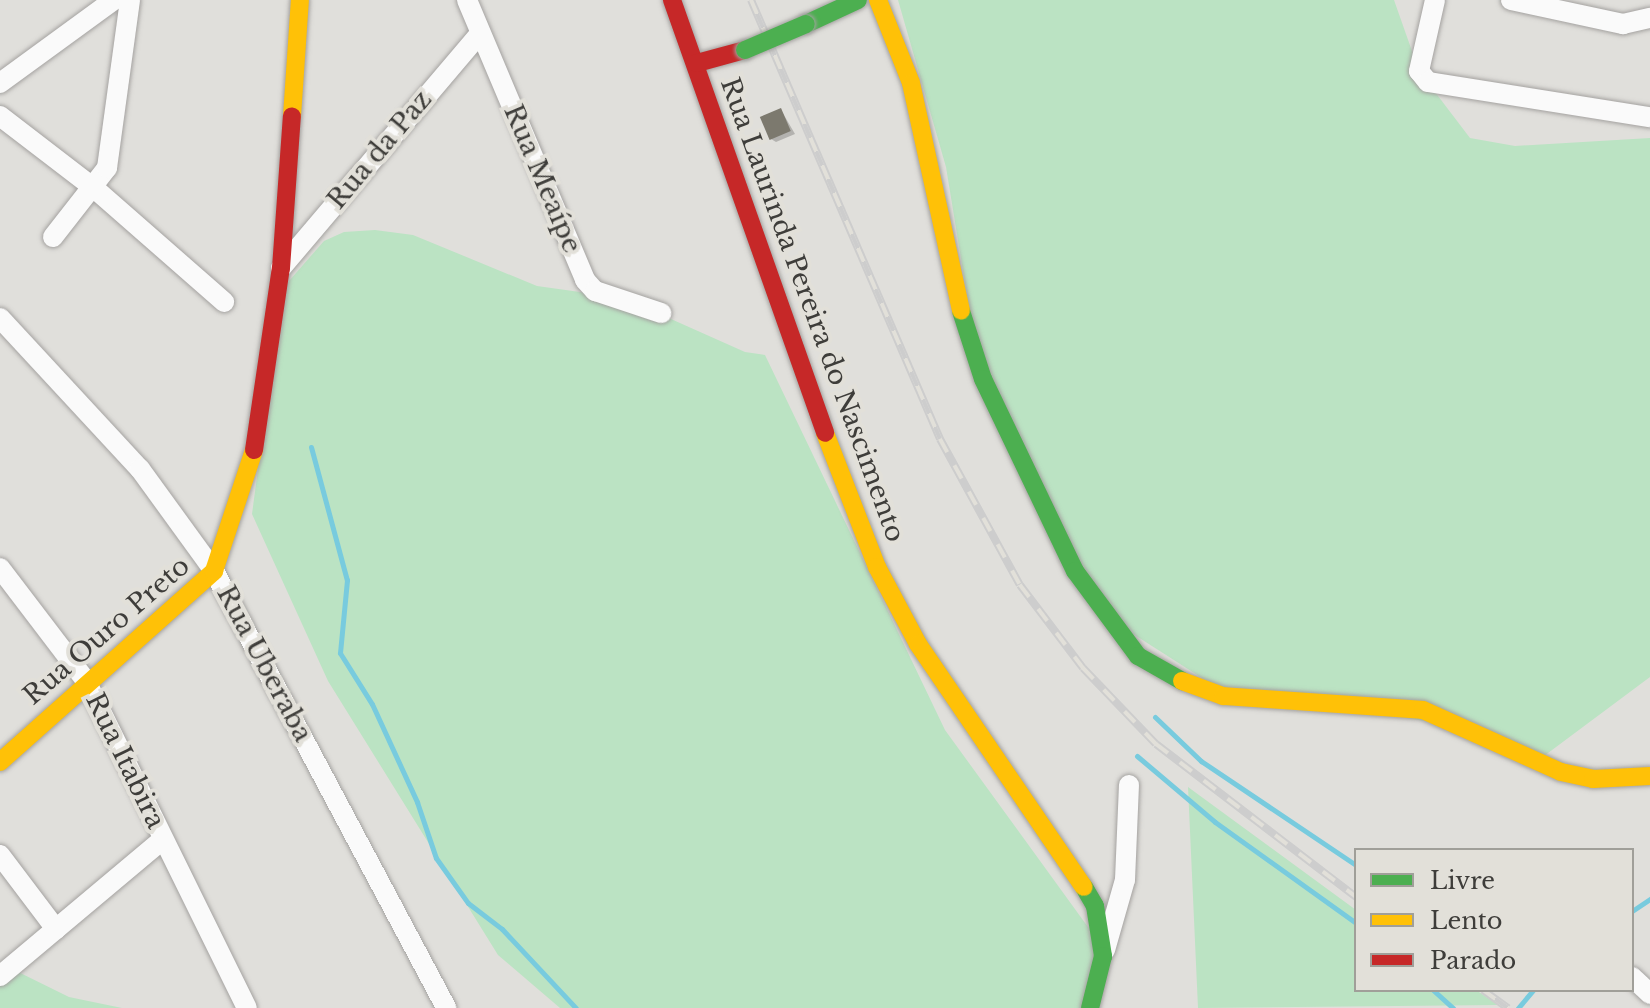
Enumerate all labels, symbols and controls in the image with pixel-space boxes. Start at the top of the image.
street label: Rua Laurinda Pereira do Nascimento [713,73,911,547]
street label: Rua da Paz [321,84,439,216]
street label: Rua Meaípe [497,100,587,258]
street label: Rua Ouro Preto [17,550,197,712]
street label: Rua Uberaba [210,581,318,747]
street label: Rua Itabira [79,688,171,834]
legend [1354,848,1634,992]
text: Livre [1430,866,1495,895]
text: Lento [1430,906,1503,935]
text: Parado [1430,946,1516,975]

